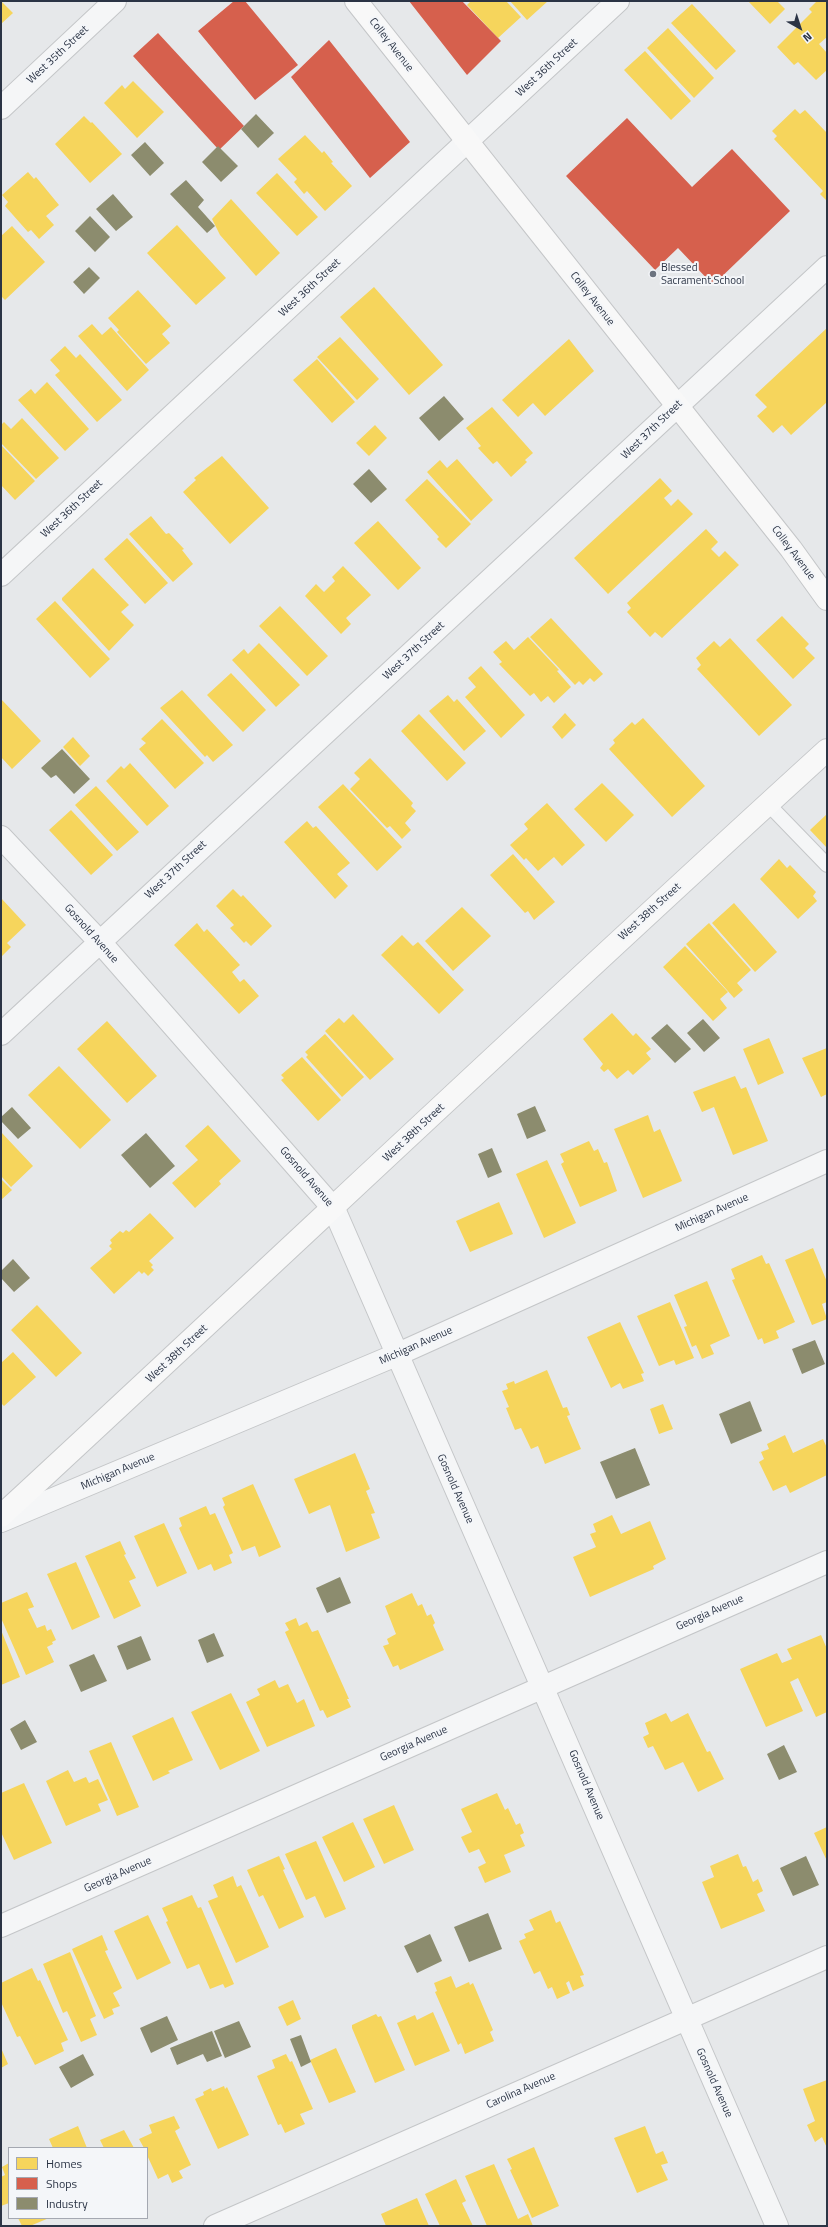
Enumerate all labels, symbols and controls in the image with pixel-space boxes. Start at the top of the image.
north arrow [780,8,820,48]
street label: Colley Avenue [366,16,416,74]
street label: West 35th Street [24,23,92,87]
text: N [800,29,816,46]
street label: West 36th Street [513,36,581,100]
street label: West 36th Street [276,256,344,320]
place label: Blessed Sacrament School [661,261,744,287]
marker: Blessed Sacrament School [648,269,658,279]
street label: Colley Avenue [567,270,617,328]
street label: West 37th Street [619,398,685,462]
street label: West 36th Street [38,477,106,541]
street label: Colley Avenue [768,523,818,583]
street label: West 37th Street [380,619,448,683]
street label: West 37th Street [142,838,210,902]
street label: West 38th Street [616,881,684,943]
street label: Gosnold Avenue [61,902,121,966]
street label: West 38th Street [380,1101,448,1165]
street label: Gosnold Avenue [277,1145,335,1209]
street label: Michigan Avenue [673,1191,751,1235]
street label: West 38th Street [143,1322,211,1386]
street label: Michigan Avenue [377,1324,455,1368]
street label: Michigan Avenue [79,1451,157,1493]
street label: Gosnold Avenue [434,1452,476,1526]
street label: Georgia Avenue [674,1592,746,1634]
street label: Georgia Avenue [378,1723,450,1765]
street label: Gosnold Avenue [565,1748,607,1822]
street label: Georgia Avenue [82,1854,154,1896]
street label: Gosnold Avenue [693,2046,735,2120]
street label: Carolina Avenue [484,2070,558,2112]
legend [8,2147,148,2219]
text: Homes [46,2154,82,2173]
text: Shops [46,2174,77,2193]
text: Industry [46,2194,88,2213]

